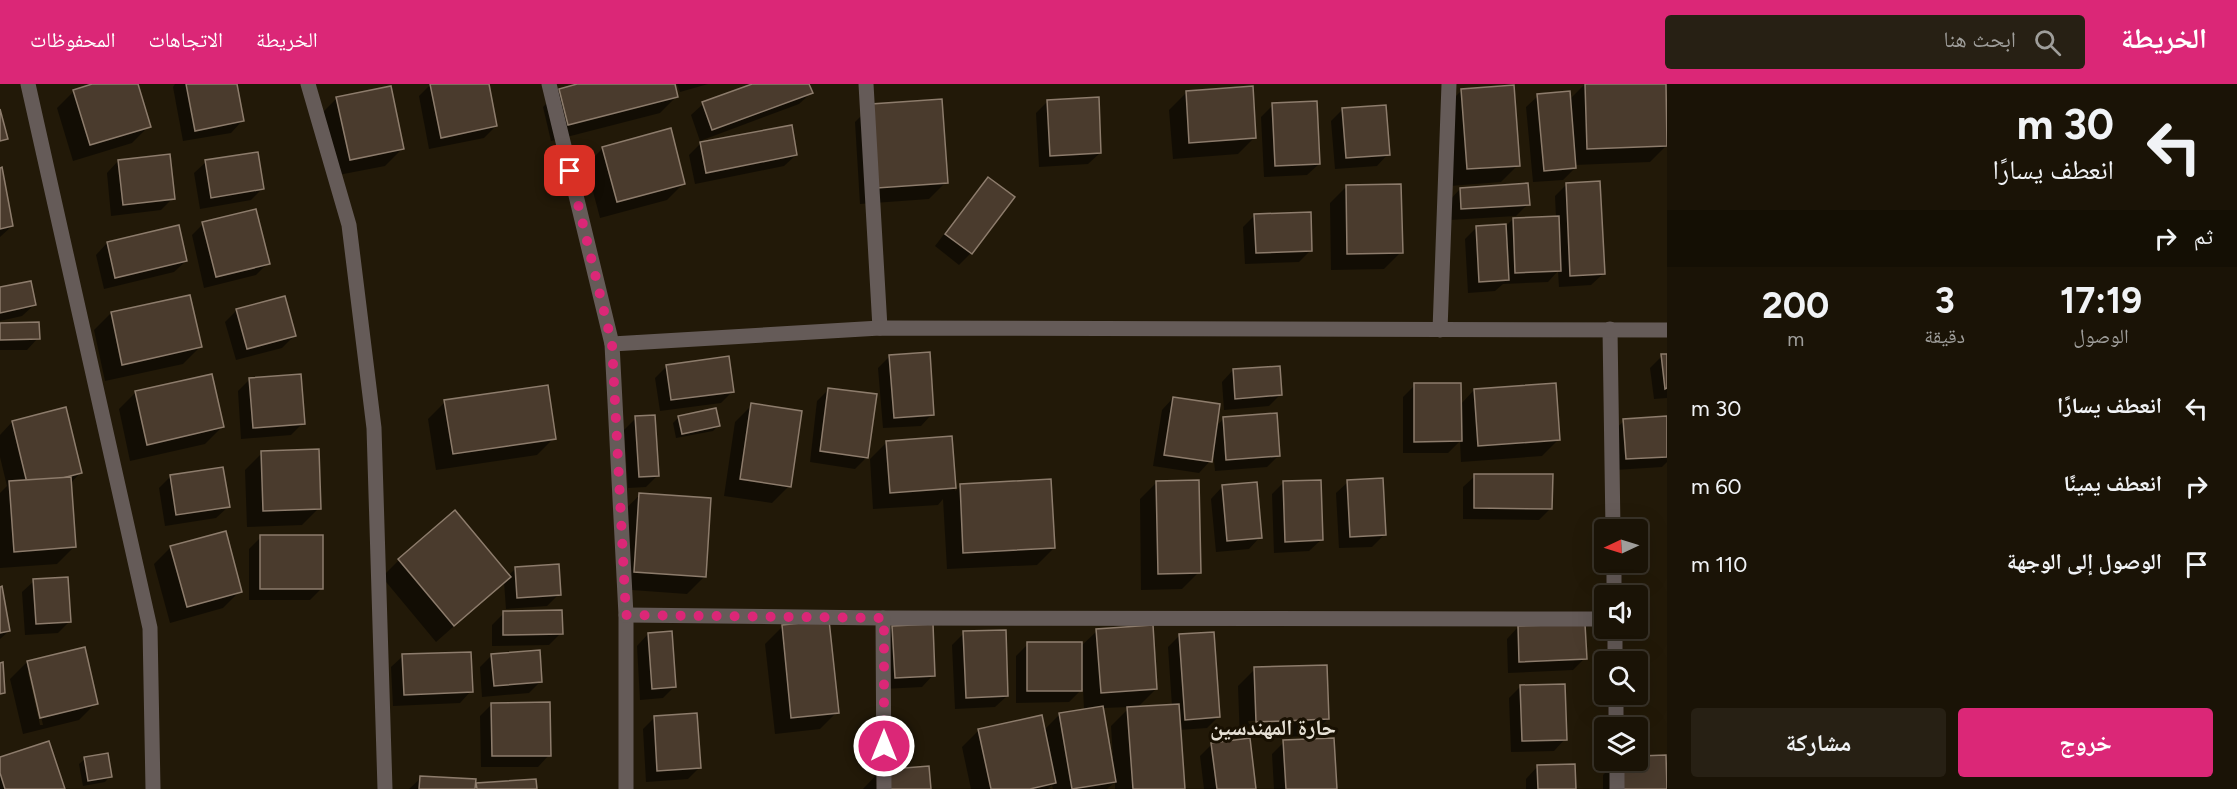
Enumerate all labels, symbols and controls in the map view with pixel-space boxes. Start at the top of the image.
search box [1665,15,2085,69]
text: الخريطة [2121,21,2207,55]
text: ابحث هنا [1944,26,2016,53]
icon: search [2031,26,2064,59]
text: المحفوظات [30,27,115,52]
text: الاتجاهات [148,27,223,52]
text: الخريطة [256,27,318,52]
text: 30 m [2017,99,2114,150]
icon: left [2135,108,2213,186]
pin [544,145,595,196]
text: انعطف يسارًا [1992,153,2114,186]
icon: arrive [553,154,586,187]
icon: right [2149,222,2182,255]
text: ثم [2194,223,2213,250]
text: 3 [1935,279,1955,322]
text: 17:19 [2060,279,2142,322]
text: 200 [1762,284,1829,327]
text: دقيقة [1924,324,1965,348]
text: الوصول [2073,324,2129,348]
text: m [1787,327,1804,351]
text: انعطف يسارًا [2057,392,2162,419]
icon: left [2180,392,2213,425]
text: 30 m [1691,395,1741,422]
text: انعطف يمينًا [2063,470,2162,497]
icon: right [2180,470,2213,503]
text: 60 m [1691,473,1742,500]
north arrow [1594,519,1648,573]
map controls [1594,519,1648,771]
text: الوصول إلى الوجهة [2007,548,2162,575]
icon: arrive [2180,548,2213,581]
text: 110 m [1691,551,1747,578]
button: sound [1594,585,1648,639]
button: search [1594,651,1648,705]
button: مشاركة [1691,708,1946,777]
button: خروج [1958,708,2213,777]
position arrow [852,714,916,778]
district label: حارة المهندسين [1210,714,1336,741]
button: layers [1594,717,1648,771]

